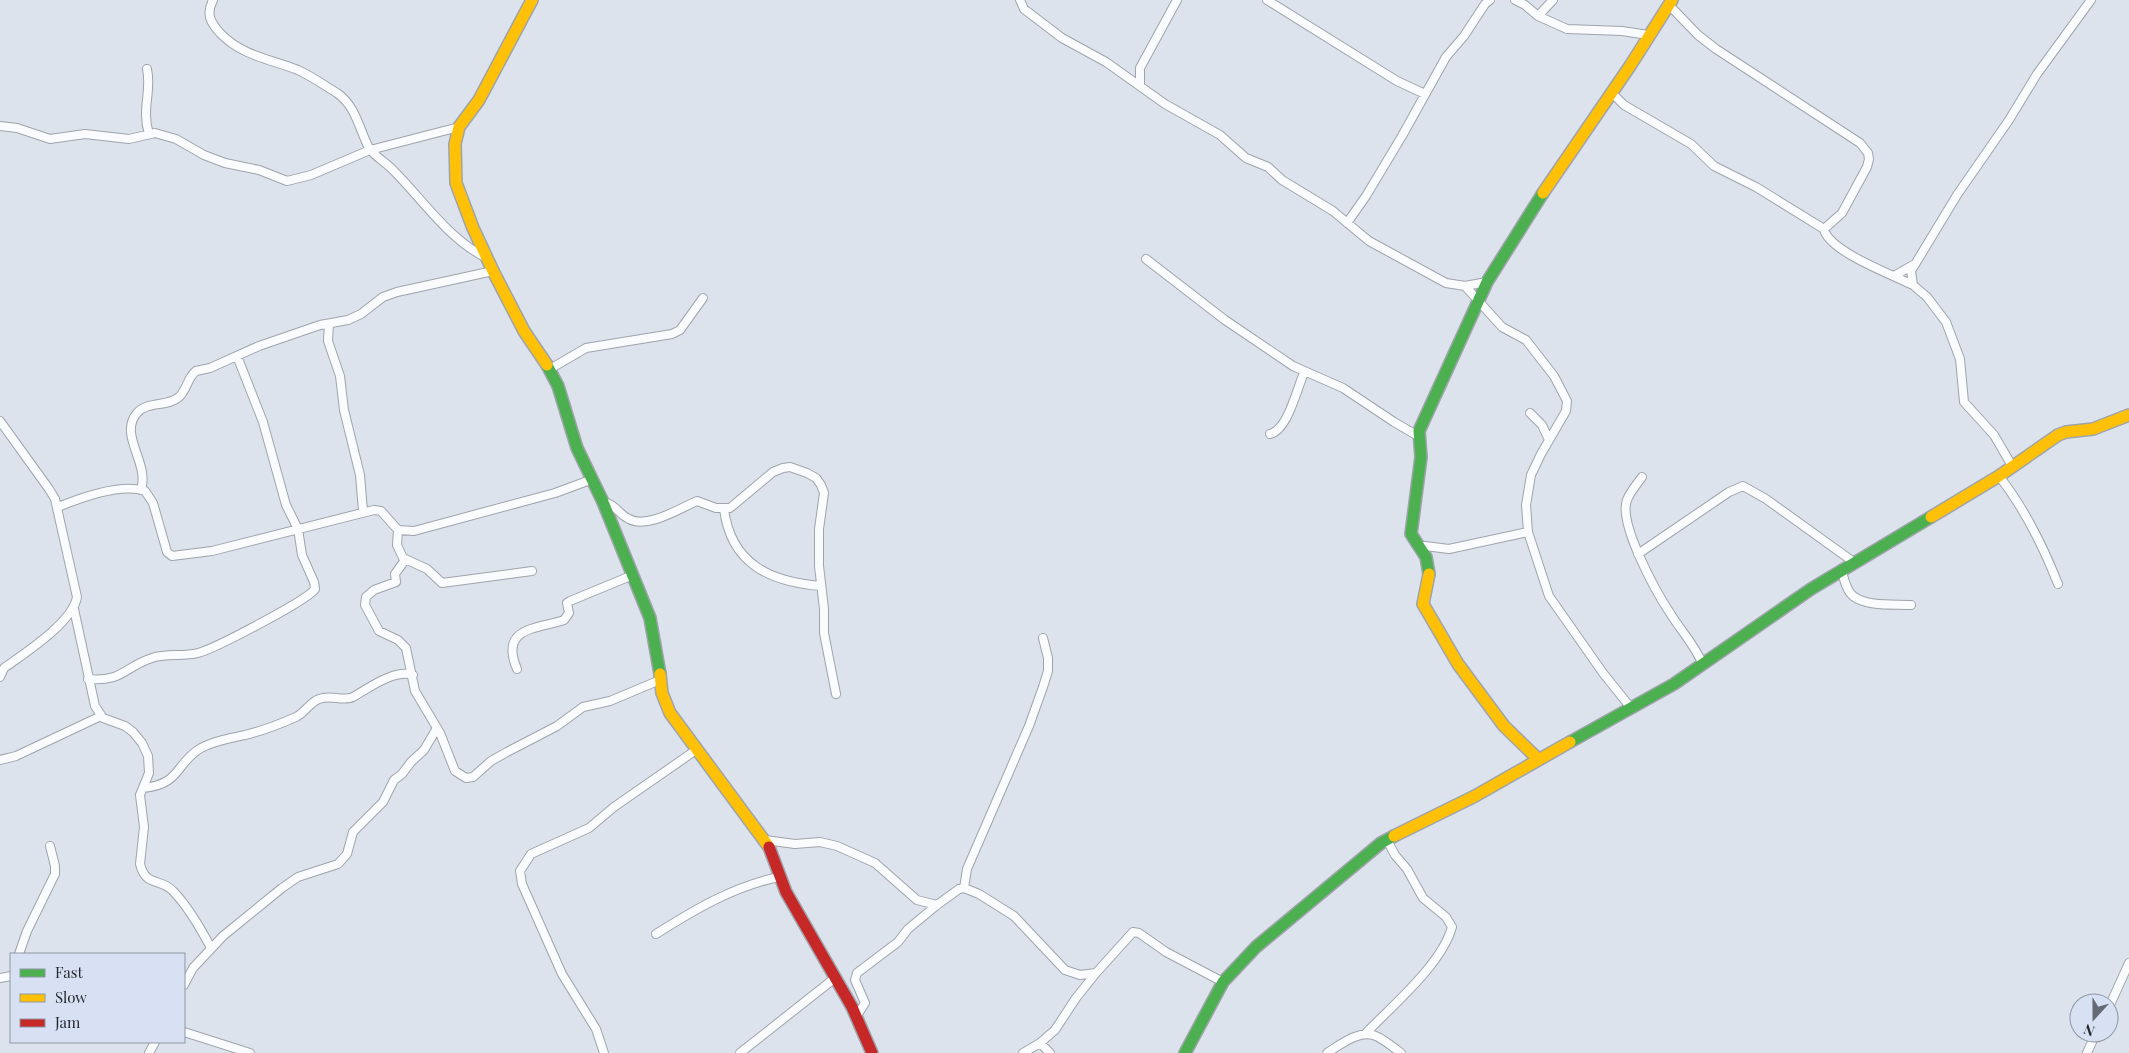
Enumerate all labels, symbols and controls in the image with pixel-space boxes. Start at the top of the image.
legend [10,953,185,1043]
text: Fast [55,962,84,982]
text: Slow [55,987,87,1007]
north arrow [2069,993,2119,1043]
text: Jam [54,1012,81,1032]
text: N [2081,1020,2097,1041]

